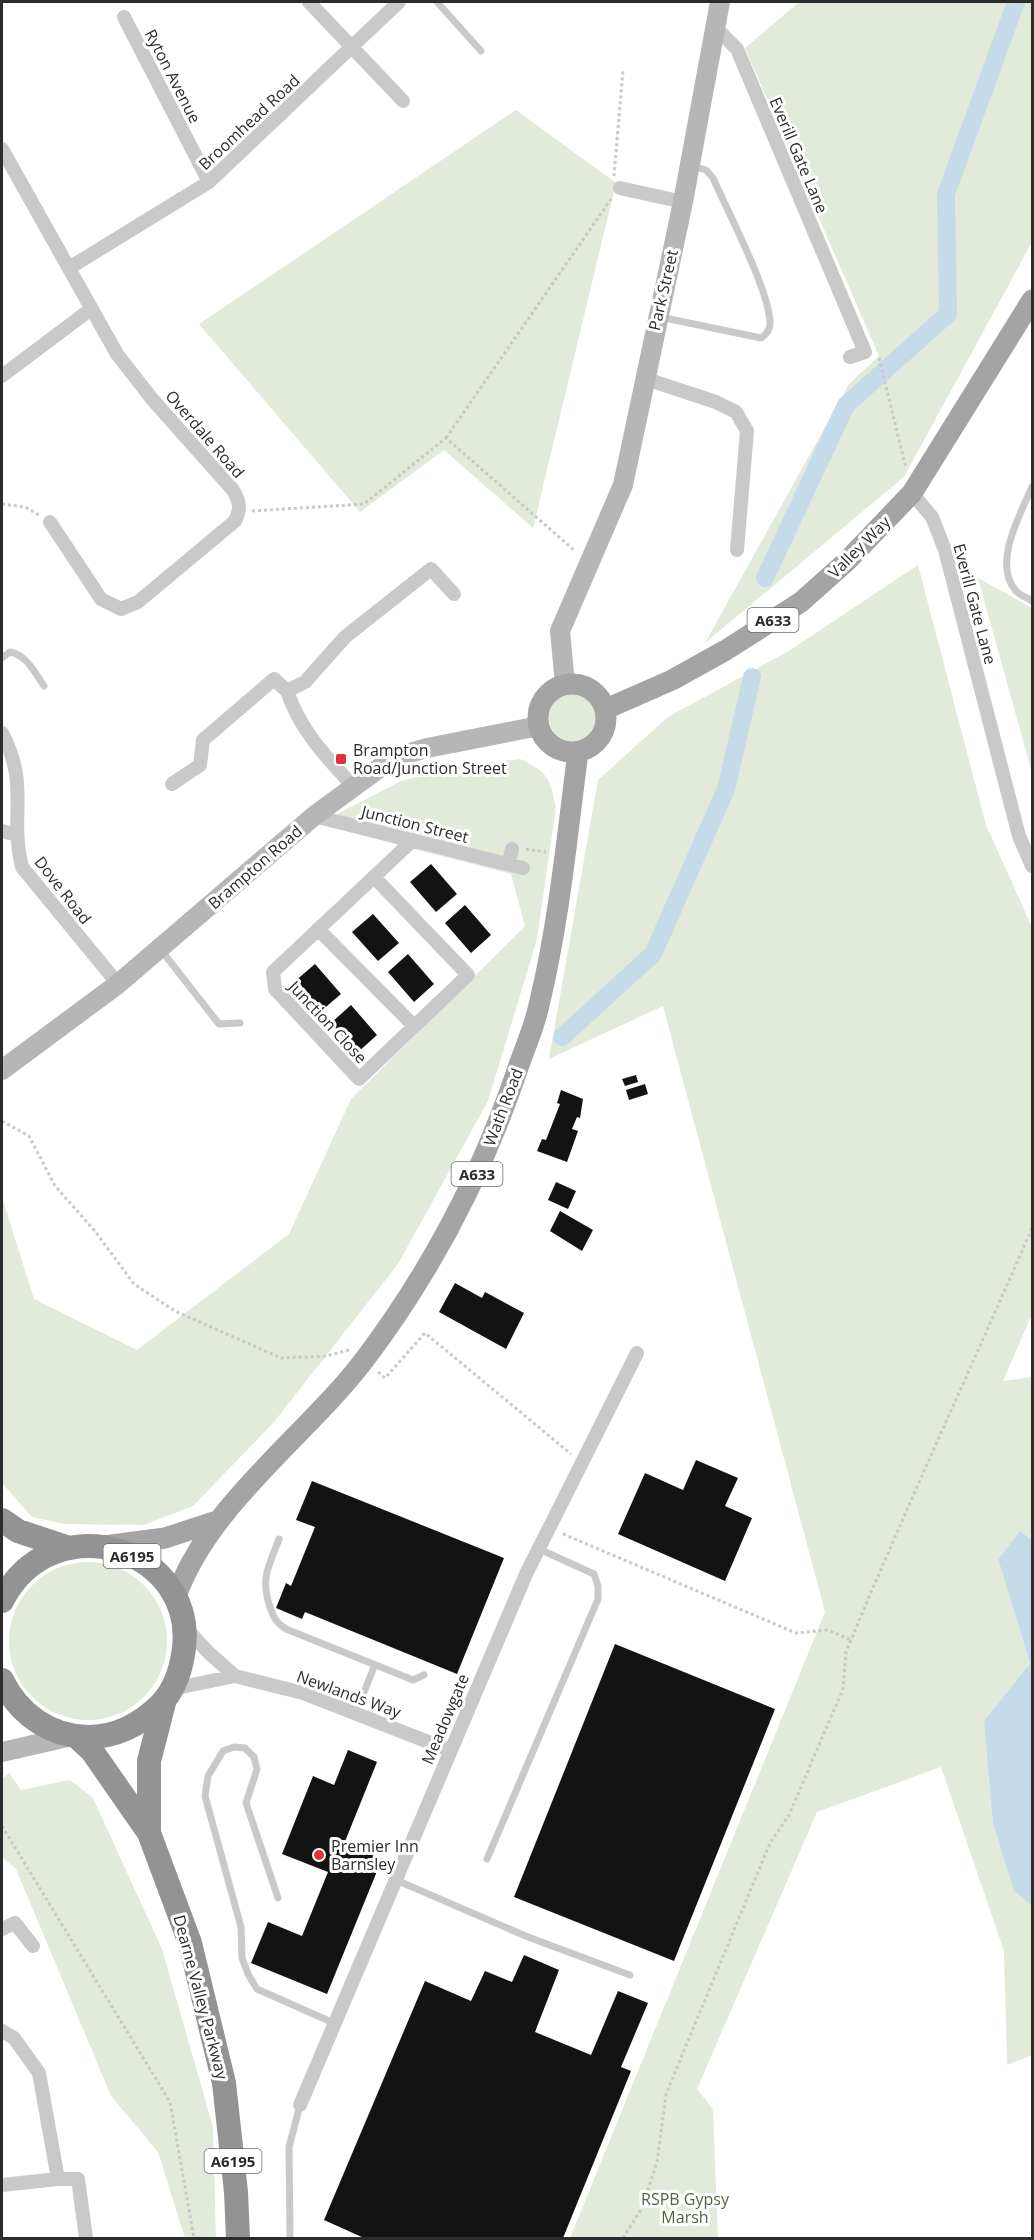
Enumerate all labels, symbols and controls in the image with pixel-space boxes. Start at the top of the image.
street label: Ryton Avenue [140,25,206,127]
street label: Broomhead Road [194,69,304,175]
street label: Everill Gate Lane [765,94,833,216]
street label: Park Street [643,247,683,333]
street label: Overdale Road [161,385,249,483]
street label: Valley Way [823,510,896,583]
street label: Everill Gate Lane [948,541,1002,667]
road number: A633 [748,608,798,632]
place label: Brampton Road/Junction Street [353,739,507,779]
marker: Brampton Road/Junction Street [334,752,348,766]
street label: Junction Street [357,800,471,848]
street label: Brampton Road [203,820,307,914]
street label: Dove Road [30,851,96,929]
street label: Junction Close [283,975,372,1068]
street label: Wath Road [478,1065,528,1149]
road number: A633 [452,1162,502,1186]
road number: A6195 [104,1544,160,1568]
street label: Newlands Way [294,1665,405,1723]
street label: Meadowgate [416,1670,474,1768]
place label: Premier Inn Barnsley [331,1835,419,1875]
marker: Premier Inn Barnsley [312,1848,326,1862]
street label: Dearne Valley Parkway [168,1912,234,2083]
road number: A6195 [204,2149,262,2173]
park label: RSPB Gypsy Marsh [641,2188,730,2228]

